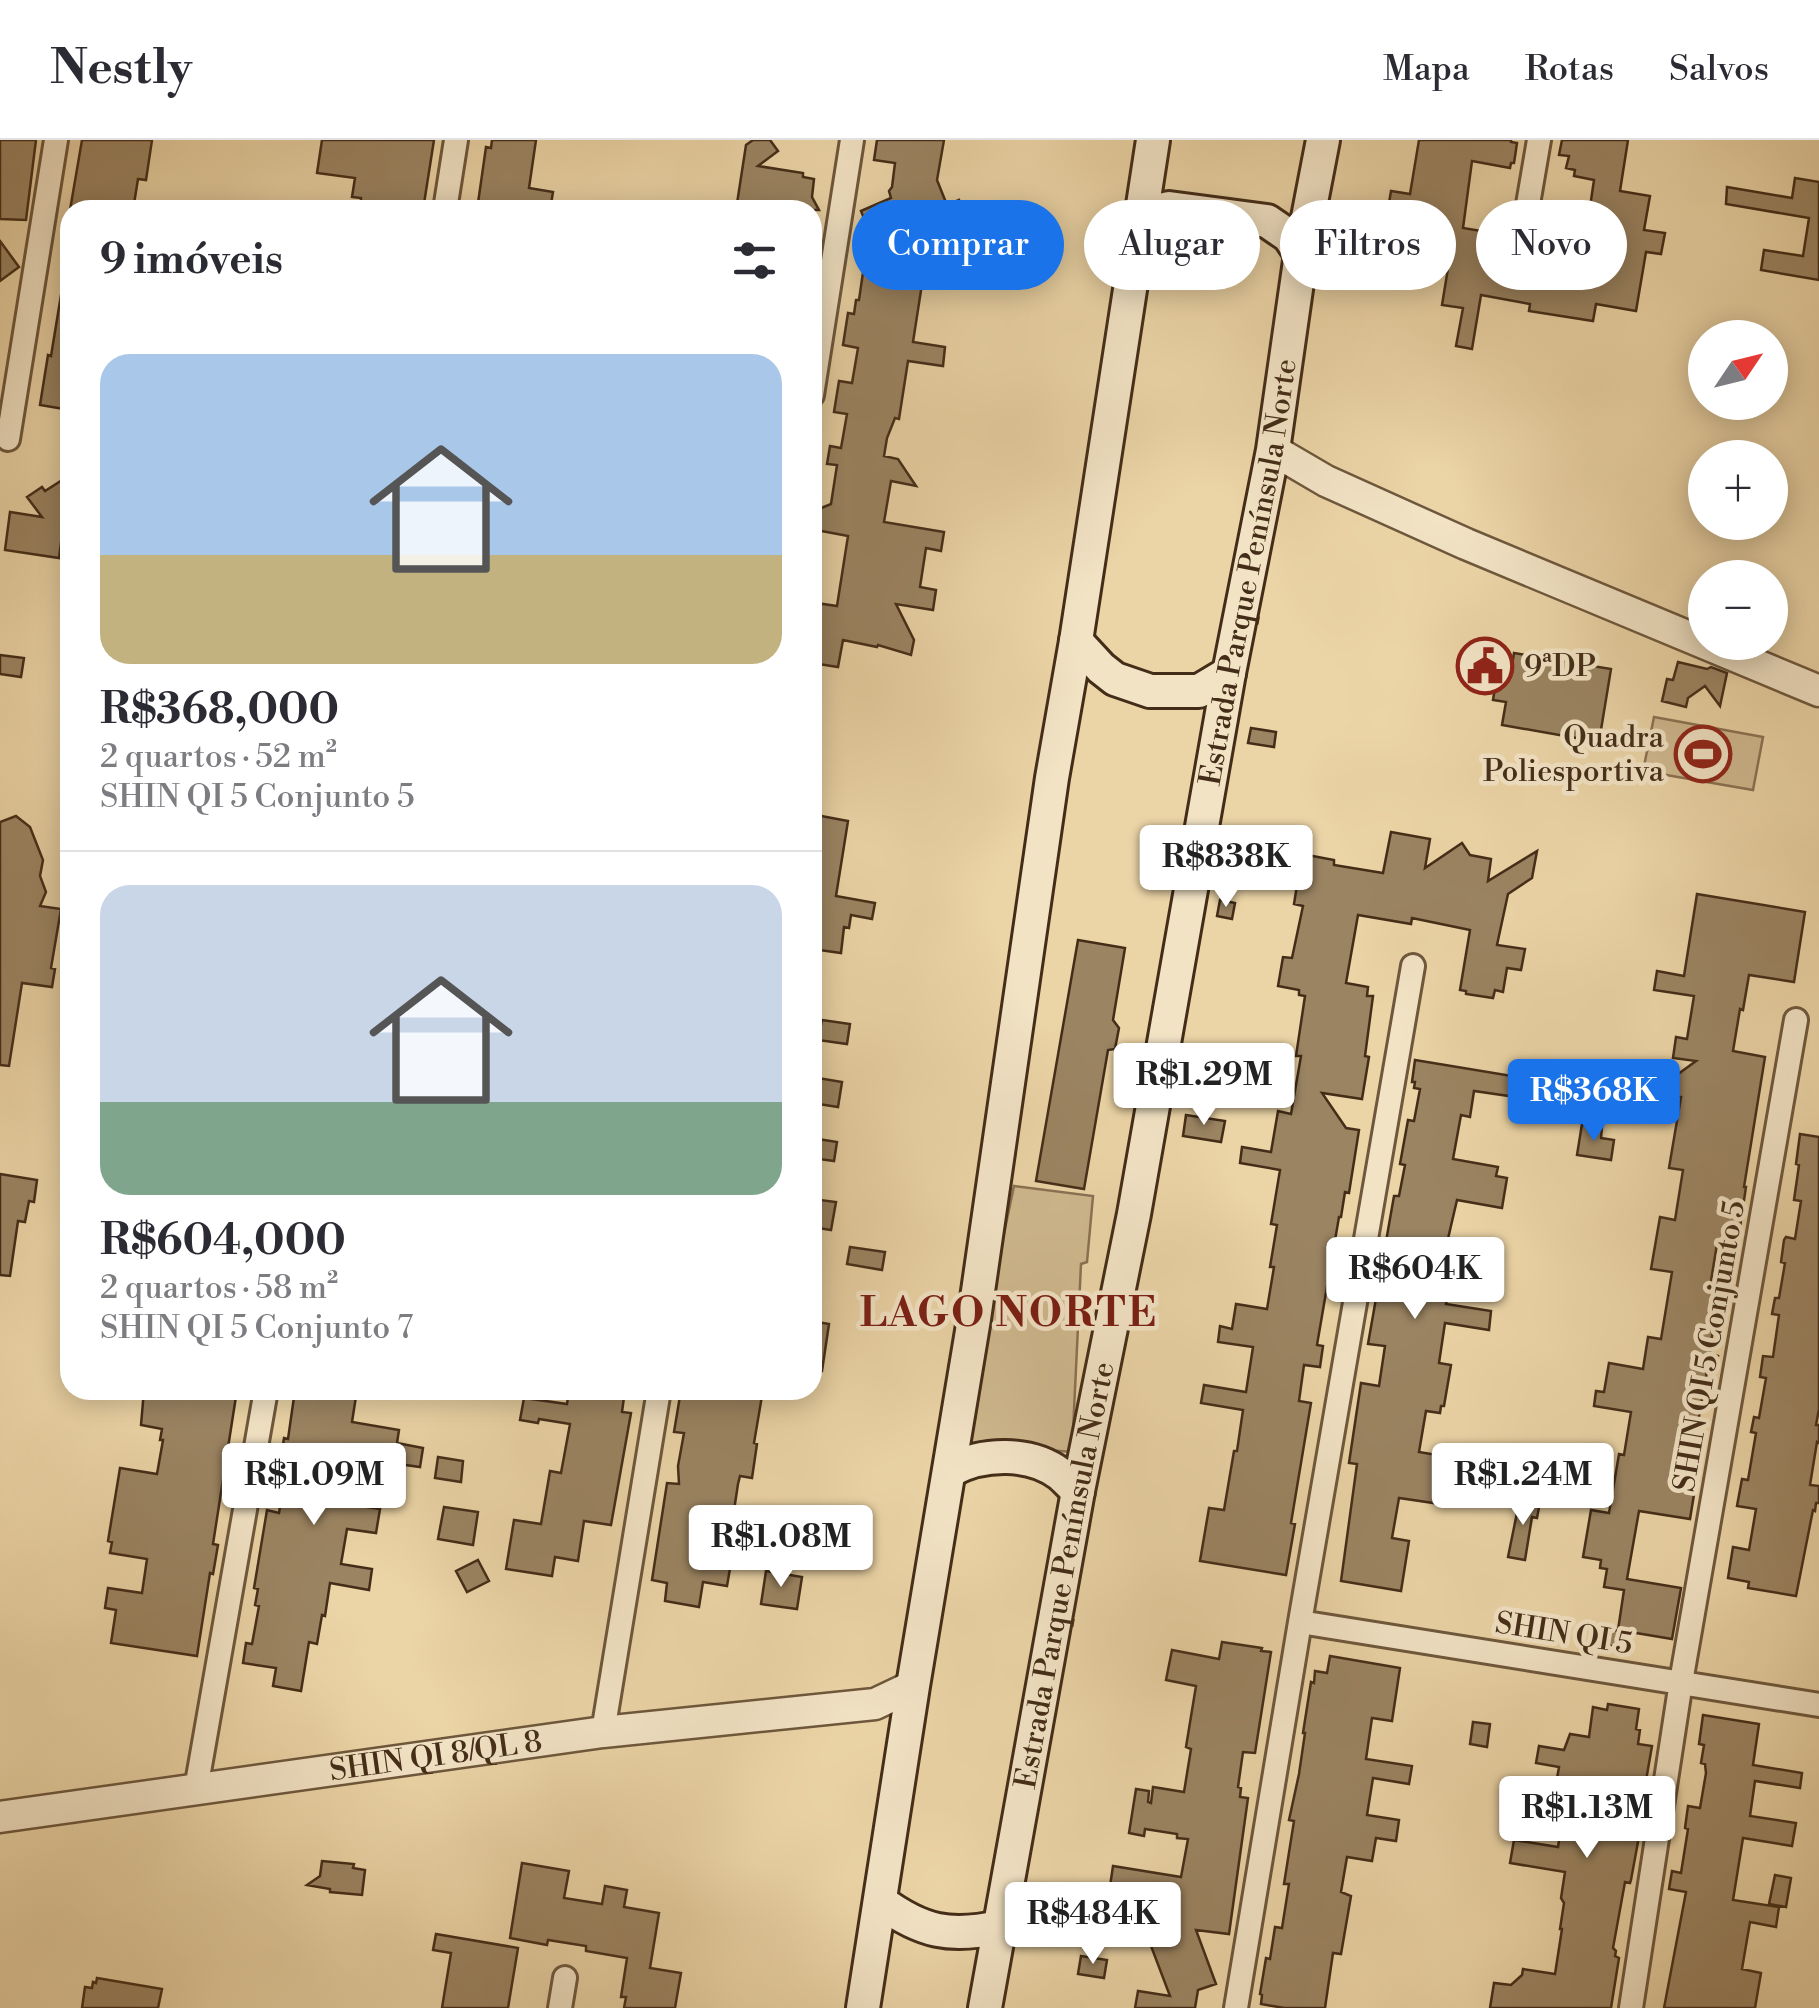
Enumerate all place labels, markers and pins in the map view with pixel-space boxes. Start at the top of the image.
public building icon: 9ªDP [1455,636,1515,696]
place label: 9ªDP [1524,648,1596,686]
place label: Quadra Poliesportiva [1483,719,1665,791]
sports icon: Quadra Poliesportiva [1673,724,1733,784]
pin: R$838K [1145,825,1307,910]
pin: R$1.29M [1112,1043,1296,1128]
pin: R$368K [1513,1059,1675,1144]
pin: R$604K [1334,1237,1496,1322]
pin: R$1.09M [222,1443,406,1528]
pin: R$1.24M [1431,1443,1615,1528]
pin: R$1.08M [689,1505,873,1590]
pin: R$1.13M [1495,1776,1679,1861]
pin: R$484K [1012,1882,1174,1967]

